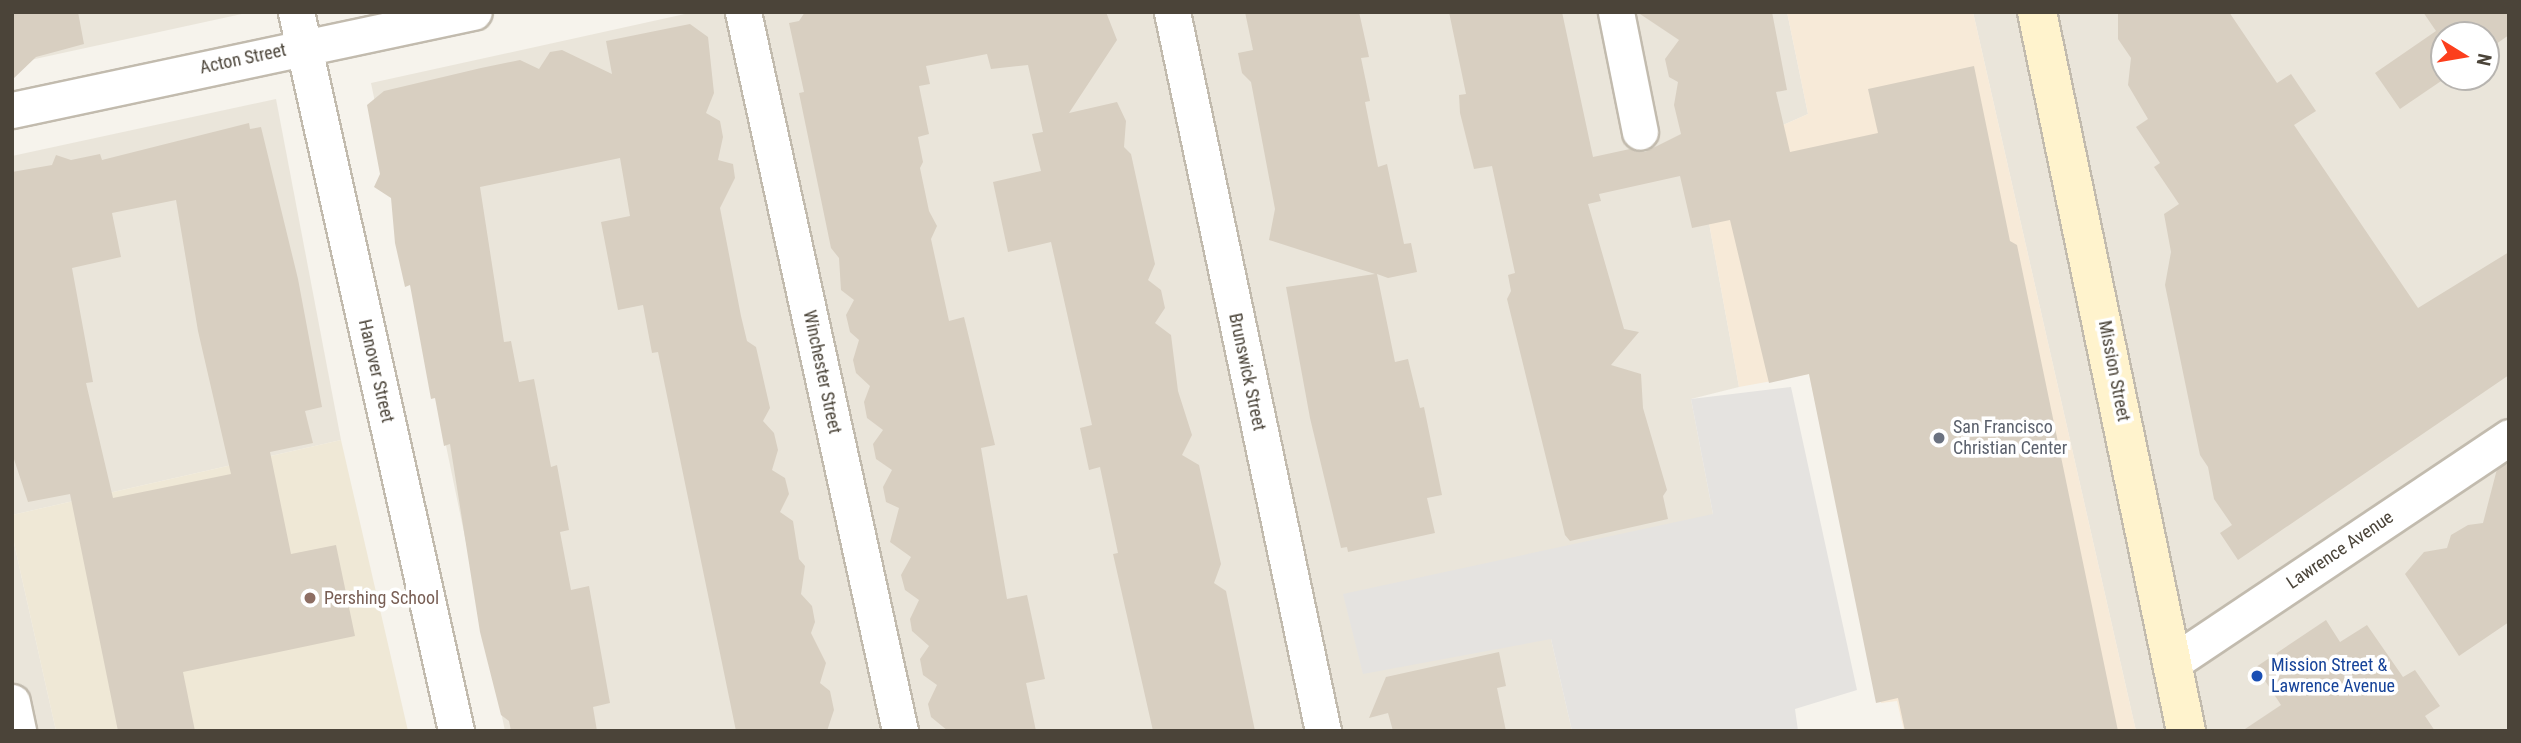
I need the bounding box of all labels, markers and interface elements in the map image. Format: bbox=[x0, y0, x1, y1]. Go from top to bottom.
north arrow bbox=[2430, 21, 2500, 91]
street label: Acton Street bbox=[198, 39, 288, 79]
text: N bbox=[2472, 52, 2497, 68]
street label: Winchester Street bbox=[798, 308, 846, 436]
street label: Brunswick Street bbox=[1224, 311, 1270, 433]
street label: Hanover Street bbox=[354, 317, 398, 425]
street label: Mission Street bbox=[2094, 319, 2134, 423]
place label: San Francisco Christian Center bbox=[1953, 417, 2067, 460]
marker: San Francisco Christian Center bbox=[1931, 430, 1947, 446]
street label: Lawrence Avenue bbox=[2283, 506, 2397, 594]
place label: Pershing School bbox=[324, 587, 439, 609]
marker: Pershing School bbox=[302, 590, 318, 606]
place label: Mission Street & Lawrence Avenue bbox=[2271, 655, 2395, 698]
marker: Mission Street & Lawrence Avenue bbox=[2249, 668, 2265, 684]

